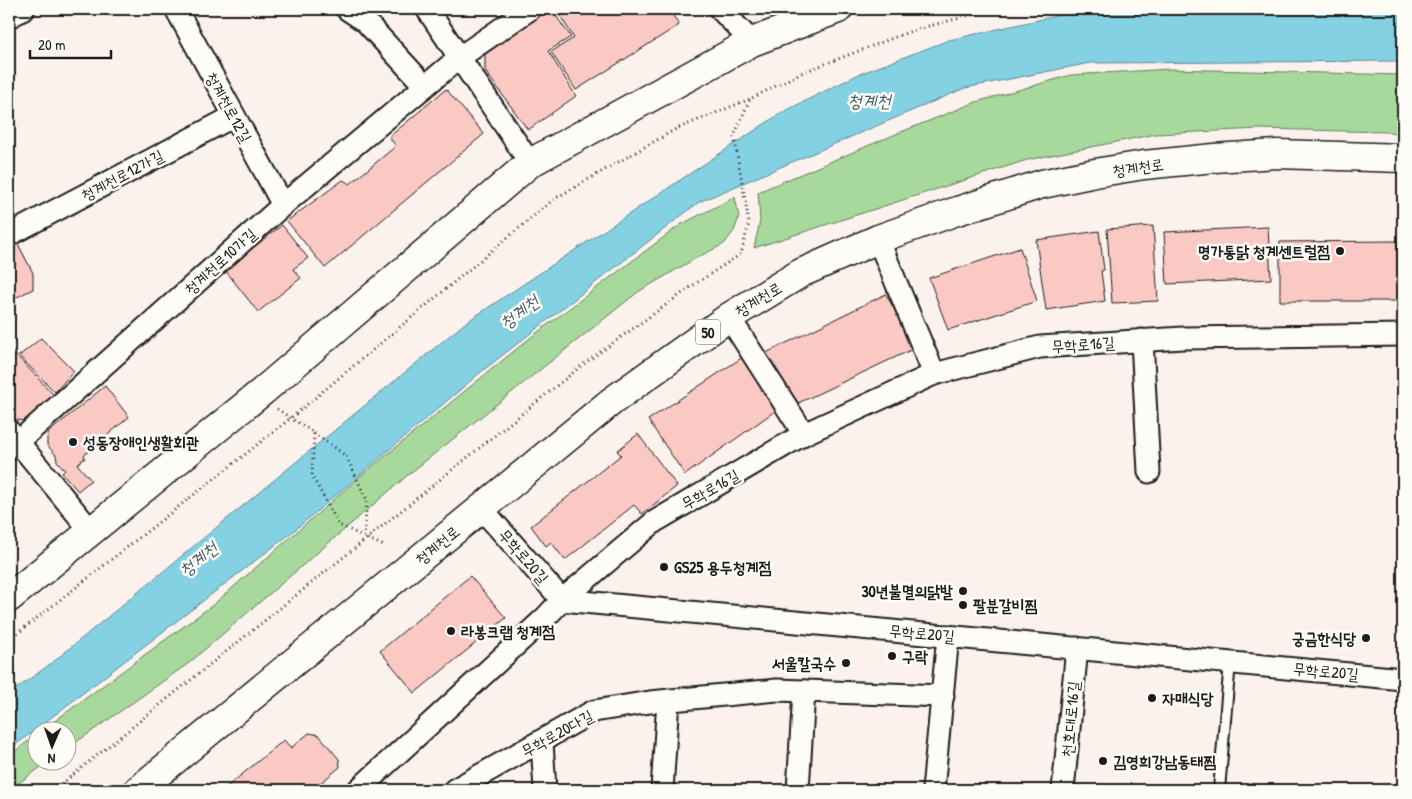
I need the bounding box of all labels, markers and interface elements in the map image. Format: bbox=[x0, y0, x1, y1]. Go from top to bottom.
scale bar bbox=[30, 28, 111, 60]
text: 20 m bbox=[38, 34, 65, 55]
street label: 청계천로12길 bbox=[201, 68, 258, 146]
water label: 청계천 bbox=[847, 88, 892, 113]
street label: 청계천로12가길 bbox=[77, 144, 167, 206]
street label: 청계천로 bbox=[1111, 153, 1165, 181]
street label: 청계천로10가길 bbox=[179, 223, 261, 299]
place label: 명가통닭 청계센트럴점 bbox=[1198, 240, 1330, 262]
marker: 명가통닭 청계센트럴점 bbox=[1334, 245, 1346, 257]
street label: 청계천로 bbox=[730, 276, 786, 322]
water label: 청계천 bbox=[494, 288, 545, 335]
road number: 50 bbox=[696, 320, 720, 344]
street label: 무학로16길 bbox=[1050, 331, 1116, 357]
place label: 성동장애인생활회관 bbox=[83, 431, 199, 453]
marker: 성동장애인생활회관 bbox=[67, 436, 79, 448]
street label: 무학로16길 bbox=[677, 463, 743, 514]
street label: 청계천로 bbox=[410, 520, 464, 570]
street label: 무학로20길 bbox=[494, 524, 554, 588]
water label: 청계천 bbox=[173, 535, 224, 582]
place label: GS25 용두청계점 bbox=[674, 556, 771, 578]
marker: GS25 용두청계점 bbox=[658, 561, 670, 573]
place label: 30년불멸의닭발 bbox=[861, 580, 953, 602]
marker: 30년불멸의닭발 bbox=[957, 585, 969, 597]
place label: 팔분갈비찜 bbox=[973, 594, 1038, 616]
marker: 팔분갈비찜 bbox=[957, 599, 969, 611]
street label: 무학로20길 bbox=[888, 619, 956, 647]
place label: 라봉크랩 청계점 bbox=[461, 620, 555, 642]
marker: 라봉크랩 청계점 bbox=[445, 625, 457, 637]
place label: 궁금한식당 bbox=[1292, 627, 1356, 649]
marker: 궁금한식당 bbox=[1360, 632, 1372, 644]
place label: 구락 bbox=[902, 645, 928, 667]
marker: 구락 bbox=[886, 650, 898, 662]
place label: 서울칼국수 bbox=[772, 652, 836, 674]
marker: 서울칼국수 bbox=[840, 657, 852, 669]
street label: 무학로20길 bbox=[1292, 657, 1360, 685]
street label: 천호대로16길 bbox=[1056, 680, 1084, 758]
place label: 자매식당 bbox=[1162, 687, 1214, 709]
marker: 자매식당 bbox=[1146, 692, 1158, 704]
street label: 무학로20다길 bbox=[517, 704, 597, 762]
north arrow bbox=[28, 722, 78, 772]
text: N bbox=[47, 750, 56, 769]
place label: 김영희강남동태찜 bbox=[1113, 750, 1216, 772]
marker: 김영희강남동태찜 bbox=[1097, 755, 1109, 767]

